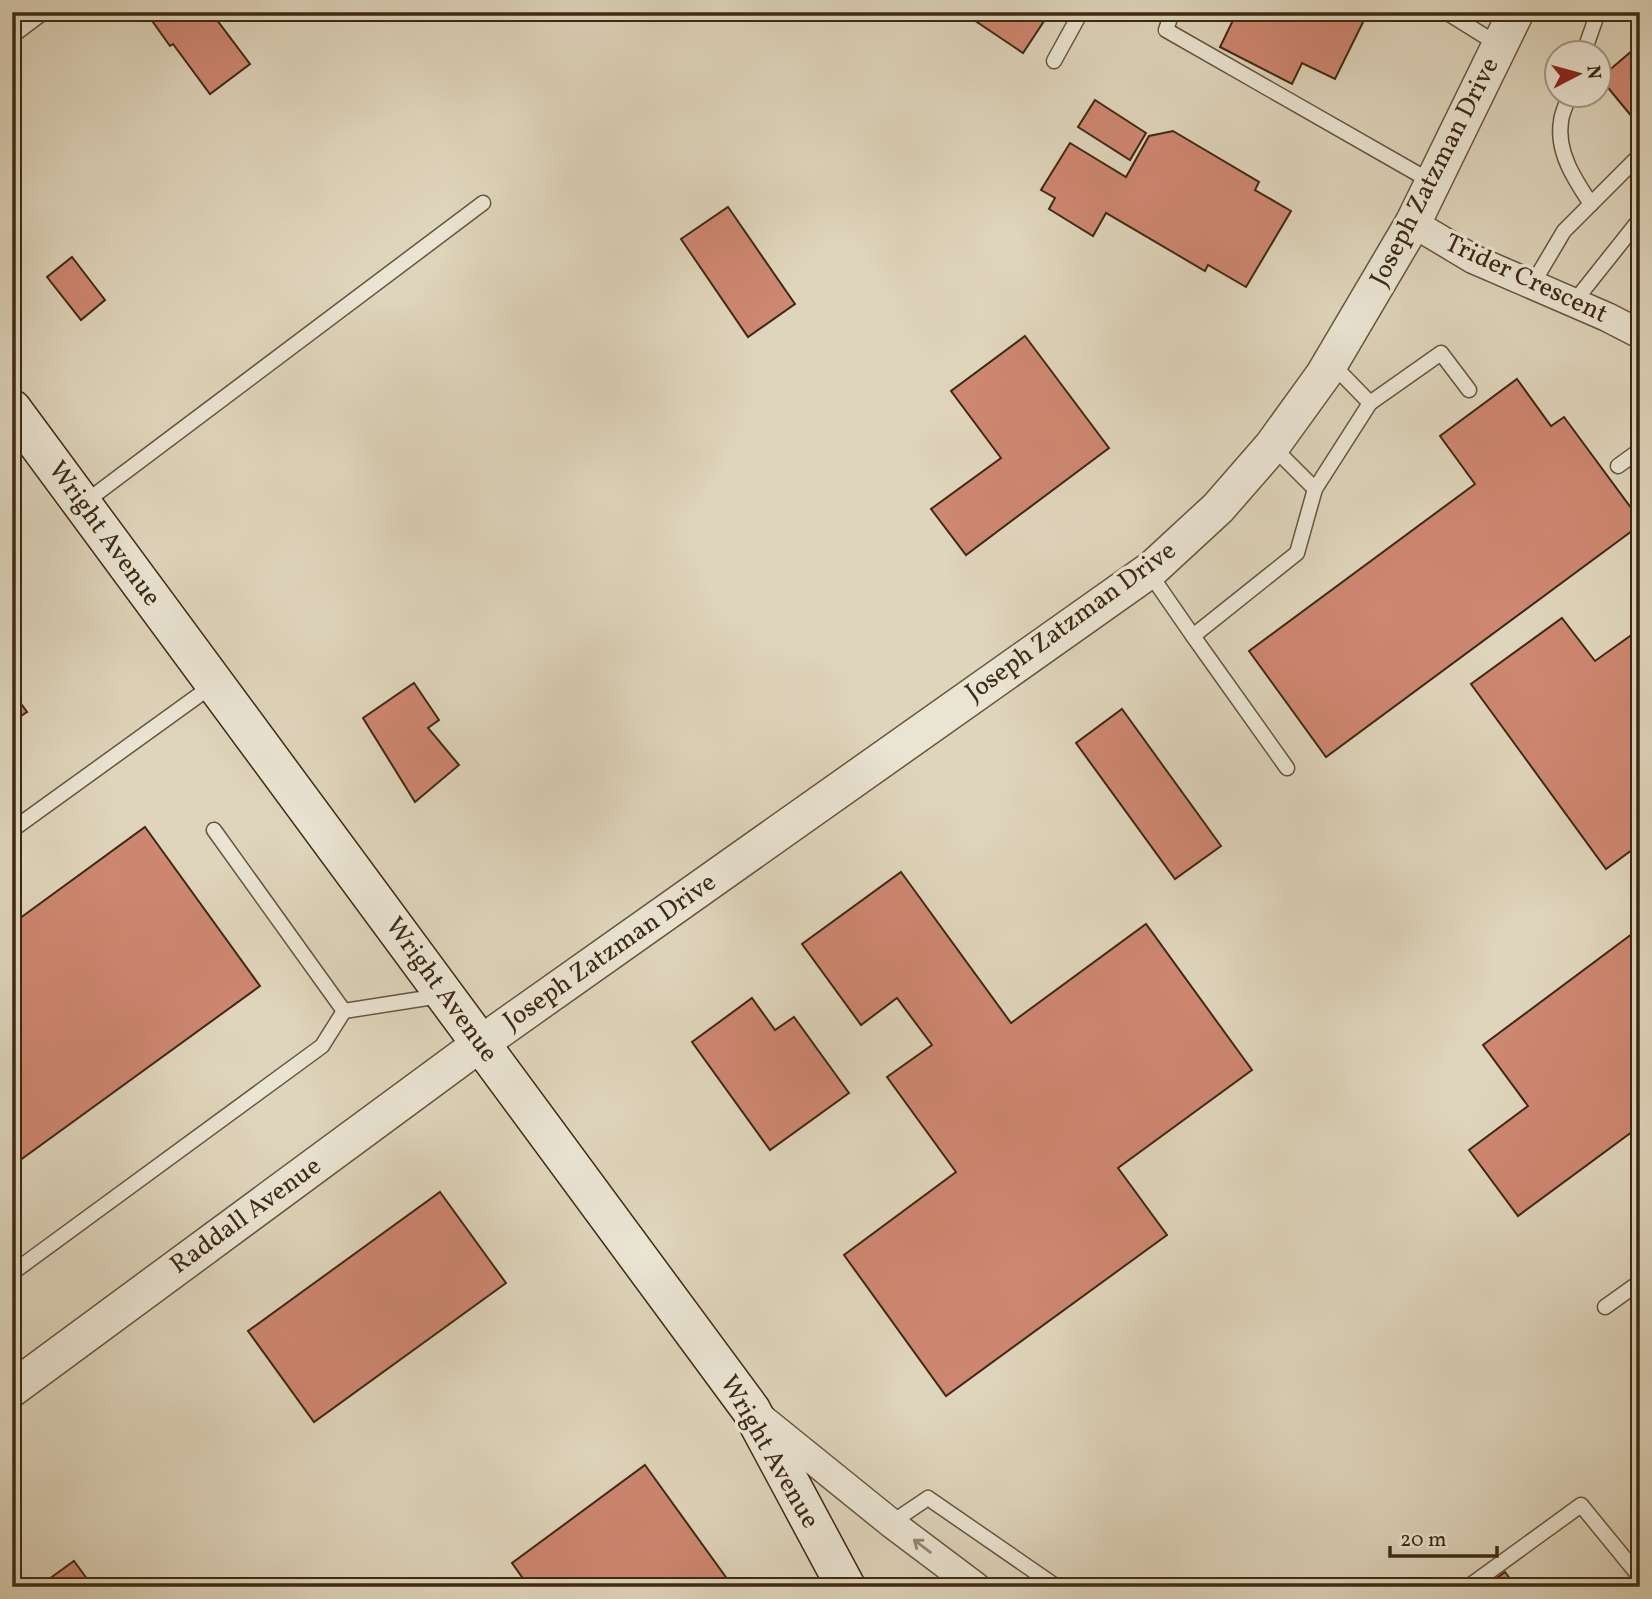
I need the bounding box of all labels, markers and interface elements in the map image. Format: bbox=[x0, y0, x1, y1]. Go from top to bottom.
north arrow bbox=[1544, 38, 1614, 108]
street label: Joseph Zatzman Drive bbox=[1362, 51, 1508, 293]
text: N bbox=[1579, 64, 1607, 81]
street label: Trider Crescent bbox=[1439, 226, 1613, 332]
street label: Wright Avenue bbox=[39, 454, 169, 614]
street label: Joseph Zatzman Drive bbox=[958, 533, 1184, 711]
street label: Joseph Zatzman Drive bbox=[496, 865, 724, 1039]
street label: Wright Avenue bbox=[376, 910, 506, 1070]
street label: Raddall Avenue bbox=[163, 1149, 329, 1283]
street label: Wright Avenue bbox=[710, 1369, 828, 1535]
scale bar bbox=[1390, 1515, 1496, 1559]
text: 20 m bbox=[1400, 1526, 1446, 1555]
one-way arrow bbox=[913, 1538, 931, 1553]

